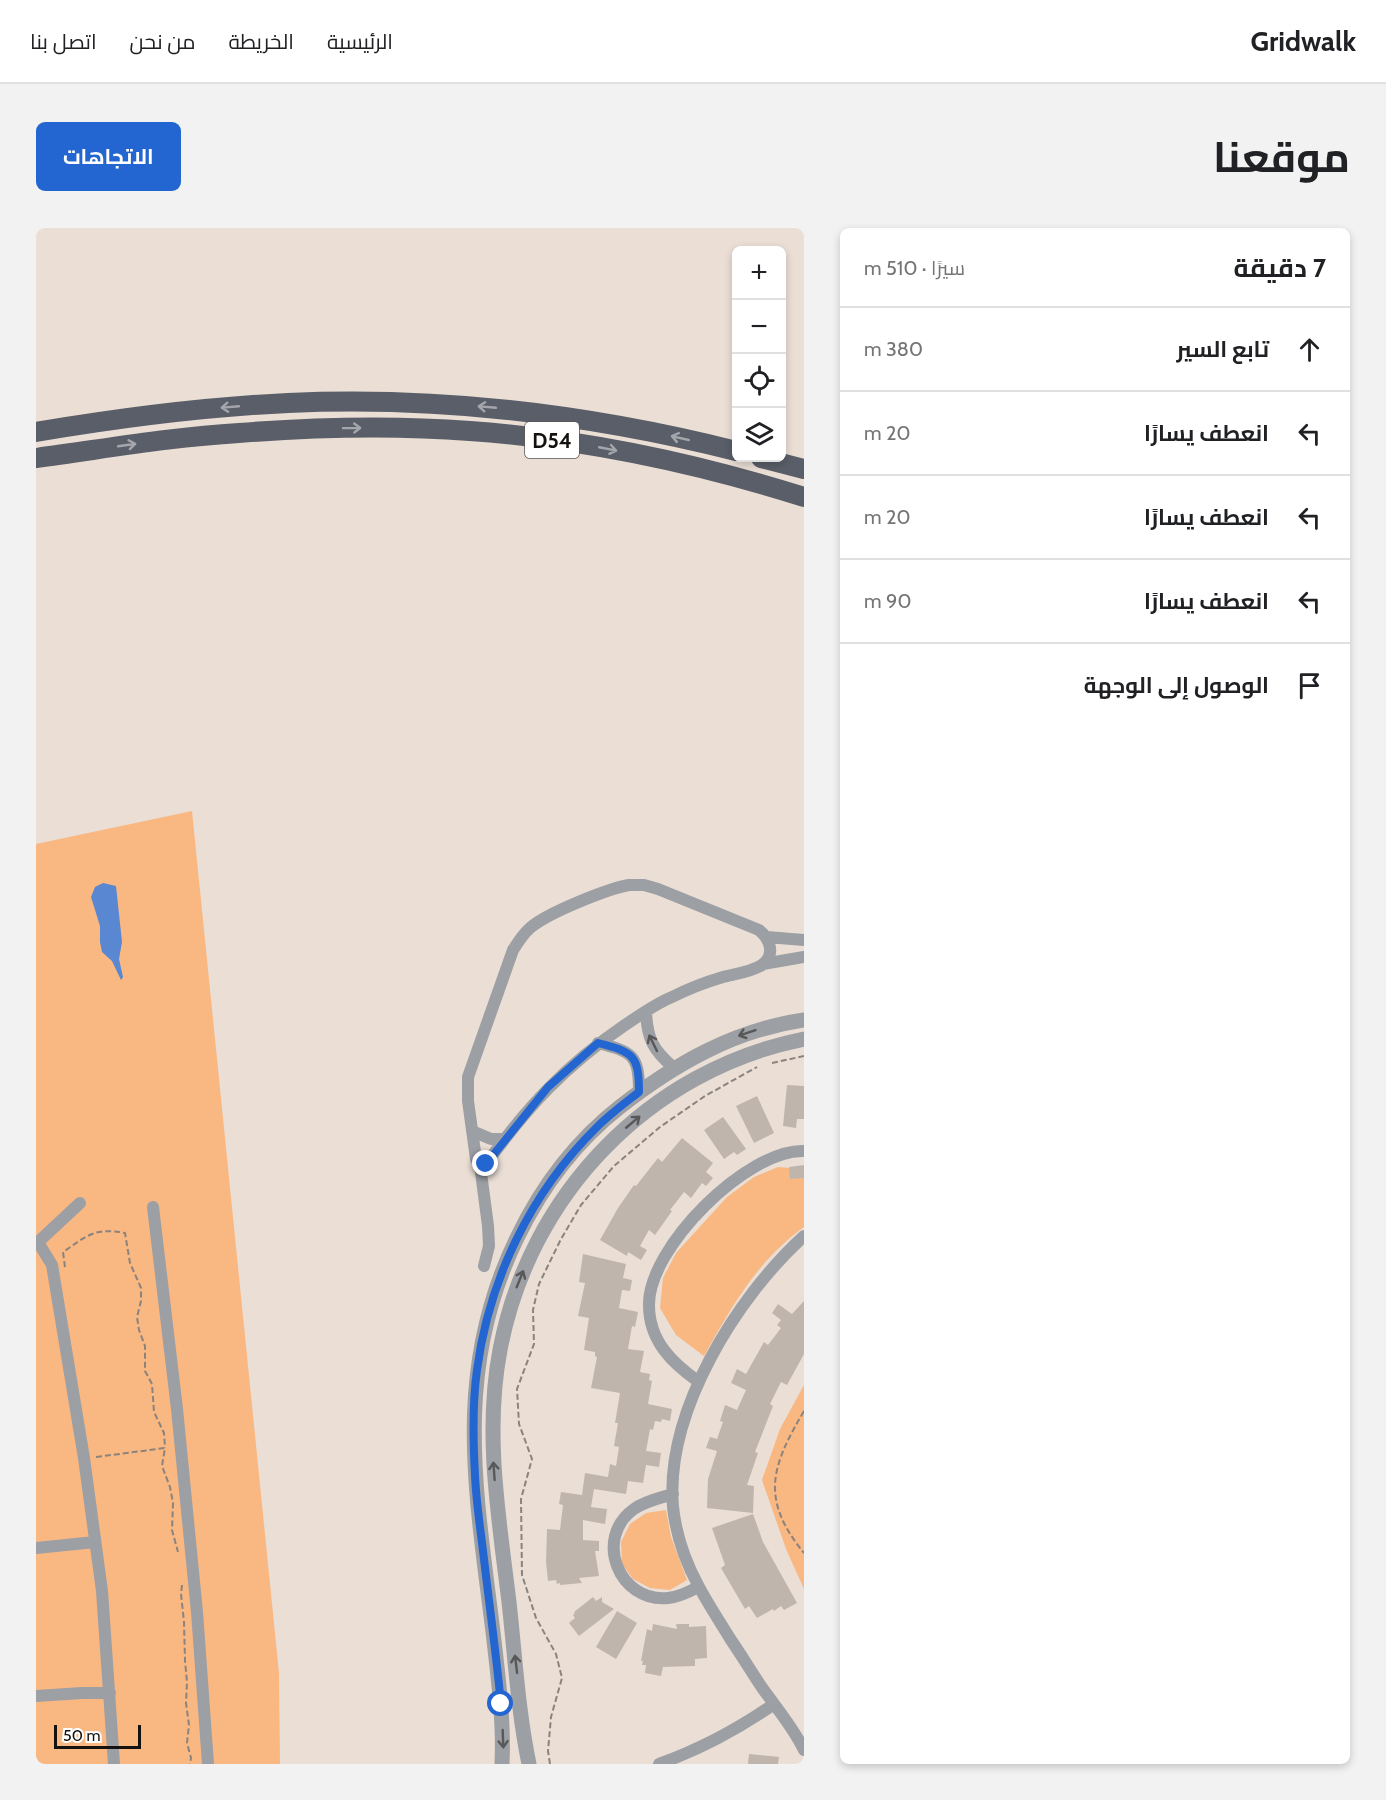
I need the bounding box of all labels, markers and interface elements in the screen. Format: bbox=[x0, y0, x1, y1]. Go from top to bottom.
text: Gridwalk bbox=[1251, 24, 1356, 58]
text: اتصل بنا bbox=[30, 29, 97, 54]
text: من نحن bbox=[130, 29, 195, 54]
text: الخريطة bbox=[228, 29, 294, 54]
text: الرئيسية bbox=[327, 29, 393, 54]
button: الاتجاهات bbox=[36, 122, 181, 191]
text: موقعنا bbox=[1213, 131, 1350, 183]
map controls bbox=[732, 246, 786, 462]
button: + bbox=[732, 246, 786, 300]
text: 7 دقيقة bbox=[1233, 252, 1326, 284]
text: سيرًا · 510 m bbox=[864, 256, 965, 280]
button: − bbox=[732, 300, 786, 354]
icon: ahead bbox=[1293, 333, 1326, 366]
text: تابع السير bbox=[1177, 336, 1269, 363]
text: 380 m bbox=[864, 337, 923, 361]
button: locate bbox=[732, 354, 786, 408]
one-way arrow bbox=[478, 401, 498, 412]
one-way arrow bbox=[220, 402, 240, 413]
button: layers bbox=[732, 408, 786, 462]
icon: left bbox=[1293, 417, 1326, 450]
text: انعطف يسارًا bbox=[1144, 420, 1269, 447]
text: 20 m bbox=[864, 421, 911, 445]
one-way arrow bbox=[341, 422, 361, 434]
road number: D54 bbox=[525, 422, 579, 458]
one-way arrow bbox=[670, 431, 689, 443]
one-way arrow bbox=[117, 439, 137, 450]
one-way arrow bbox=[598, 444, 618, 455]
icon: left bbox=[1293, 501, 1326, 534]
text: انعطف يسارًا bbox=[1144, 504, 1269, 531]
text: 20 m bbox=[864, 505, 911, 529]
icon: left bbox=[1293, 585, 1326, 618]
text: انعطف يسارًا bbox=[1144, 588, 1269, 615]
text: 90 m bbox=[864, 589, 911, 613]
icon: arrive bbox=[1293, 669, 1326, 702]
text: الوصول إلى الوجهة bbox=[1084, 672, 1269, 699]
one-way arrow bbox=[738, 1029, 757, 1040]
one-way arrow bbox=[647, 1035, 659, 1052]
one-way arrow bbox=[625, 1116, 641, 1129]
route end bbox=[472, 1150, 498, 1176]
one-way arrow bbox=[515, 1270, 526, 1289]
one-way arrow bbox=[489, 1461, 500, 1481]
one-way arrow bbox=[510, 1655, 521, 1675]
route start bbox=[487, 1690, 513, 1716]
scale bar bbox=[54, 1722, 141, 1750]
text: 50 m bbox=[63, 1726, 100, 1745]
one-way arrow bbox=[497, 1728, 508, 1748]

